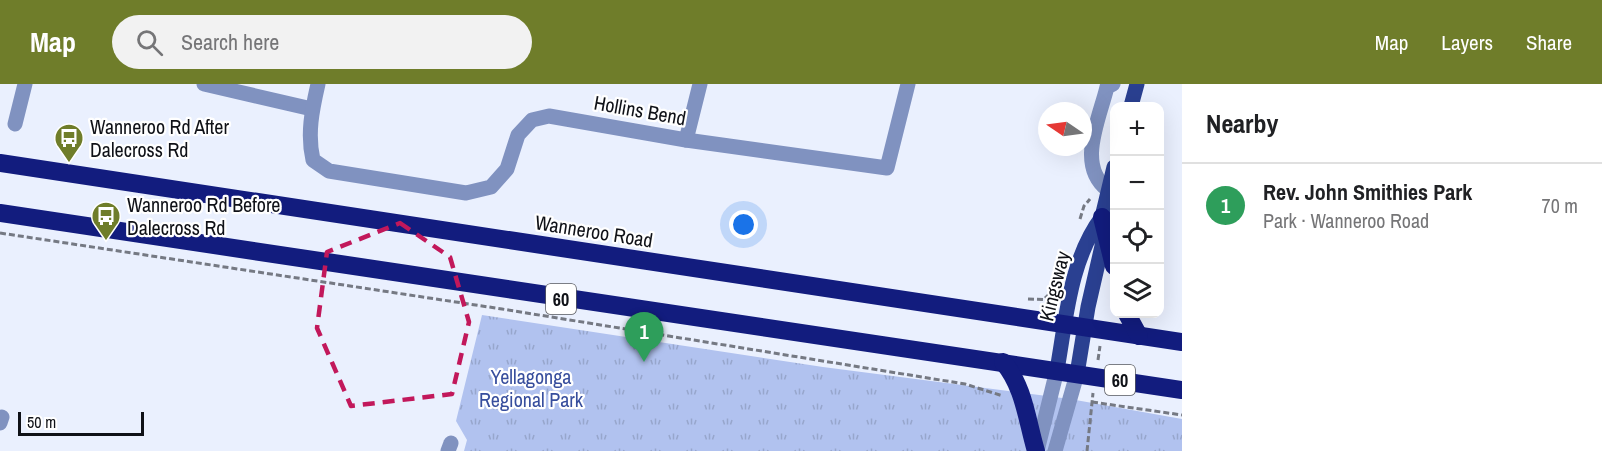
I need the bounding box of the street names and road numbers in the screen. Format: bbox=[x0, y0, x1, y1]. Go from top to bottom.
street label: Hollins Bend bbox=[592, 89, 688, 131]
street label: Wanneroo Road bbox=[533, 208, 655, 254]
street label: Kingsway bbox=[1032, 247, 1076, 324]
road number: 60 bbox=[546, 284, 576, 314]
road number: 60 bbox=[1105, 365, 1135, 395]

